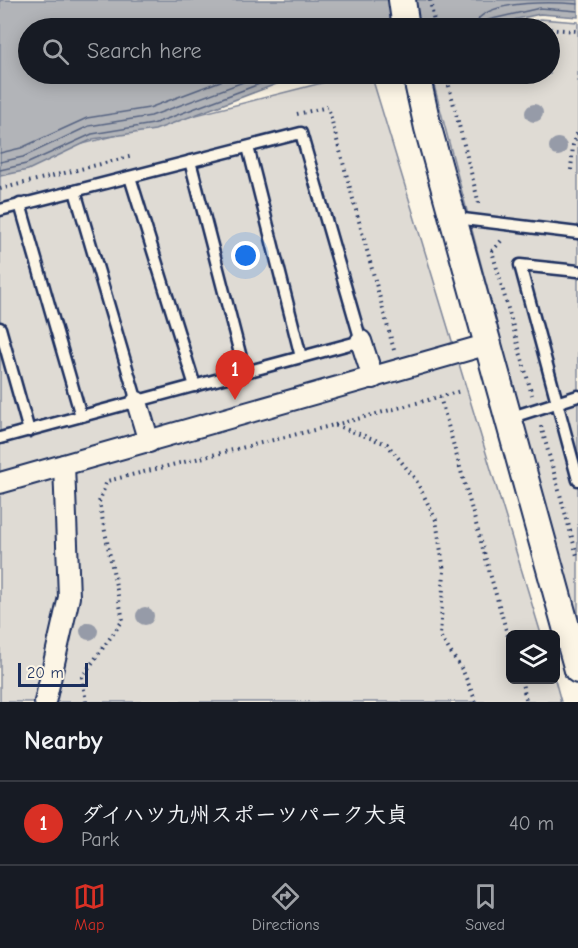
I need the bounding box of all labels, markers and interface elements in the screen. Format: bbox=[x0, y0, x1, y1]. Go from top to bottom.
search box bbox=[18, 18, 560, 84]
icon: search bbox=[39, 35, 72, 68]
text: Search here bbox=[87, 38, 202, 64]
your location bbox=[231, 241, 260, 270]
pin: 1 bbox=[216, 350, 254, 400]
map controls bbox=[506, 630, 560, 684]
button: layers bbox=[506, 630, 560, 684]
scale bar bbox=[18, 660, 88, 688]
text: 20 m bbox=[27, 664, 64, 682]
text: Nearby bbox=[24, 726, 103, 756]
text: ダイハツ九州スポーツパーク大貞 bbox=[81, 802, 408, 828]
text: 1 bbox=[40, 812, 47, 835]
text: 40 m bbox=[509, 812, 554, 835]
text: Park bbox=[81, 828, 119, 851]
tab: Map bbox=[73, 880, 106, 934]
tab: Directions bbox=[252, 880, 319, 934]
tab: Saved bbox=[465, 880, 505, 934]

